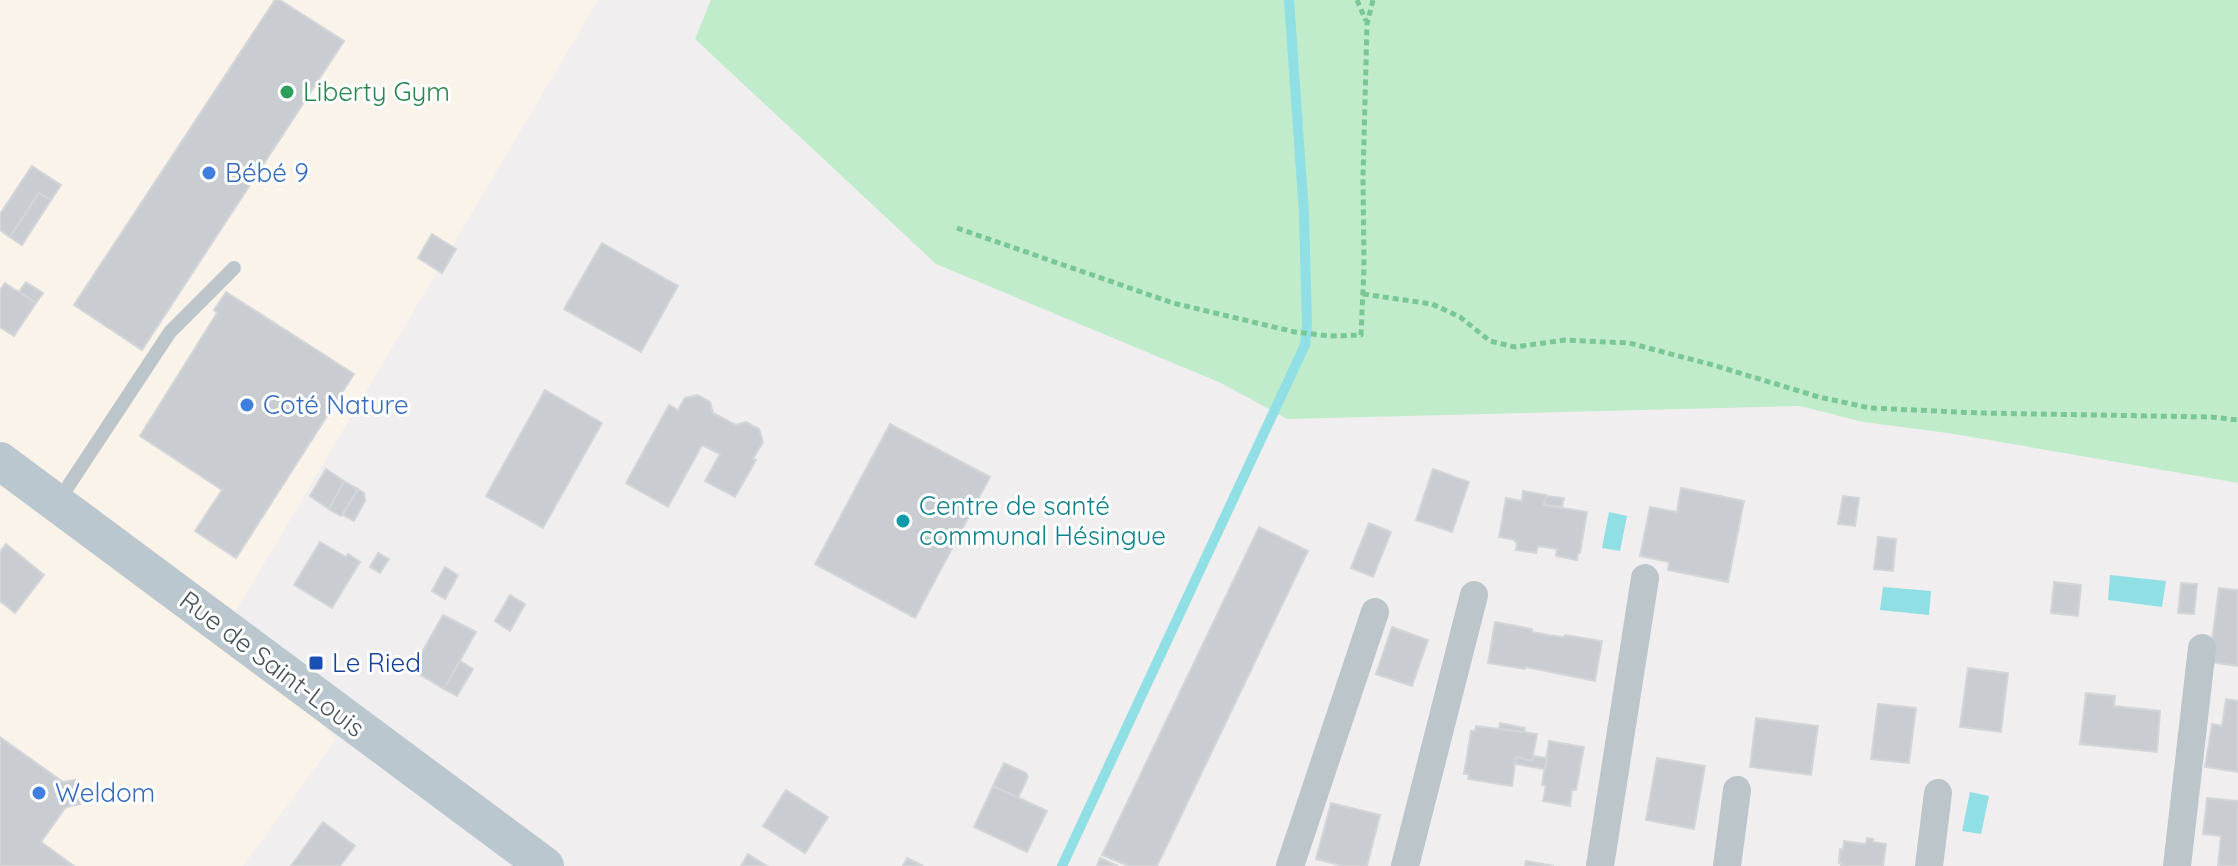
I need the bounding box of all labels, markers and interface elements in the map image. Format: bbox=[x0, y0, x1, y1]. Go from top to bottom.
place label: Liberty Gym bbox=[303, 75, 450, 108]
marker: Liberty Gym bbox=[278, 83, 296, 101]
place label: Bébé 9 bbox=[225, 156, 309, 189]
marker: Bébé 9 bbox=[200, 164, 218, 182]
place label: Coté Nature bbox=[263, 388, 409, 421]
marker: Coté Nature bbox=[238, 396, 256, 414]
place label: Centre de santé communal Hésingue bbox=[919, 489, 1166, 552]
marker: Centre de santé communal Hésingue bbox=[894, 512, 912, 530]
street label: Rue de Saint-Louis bbox=[173, 583, 371, 744]
place label: Le Ried bbox=[332, 646, 421, 679]
marker: Le Ried bbox=[307, 654, 325, 672]
place label: Weldom bbox=[55, 776, 155, 809]
marker: Weldom bbox=[30, 784, 48, 802]

